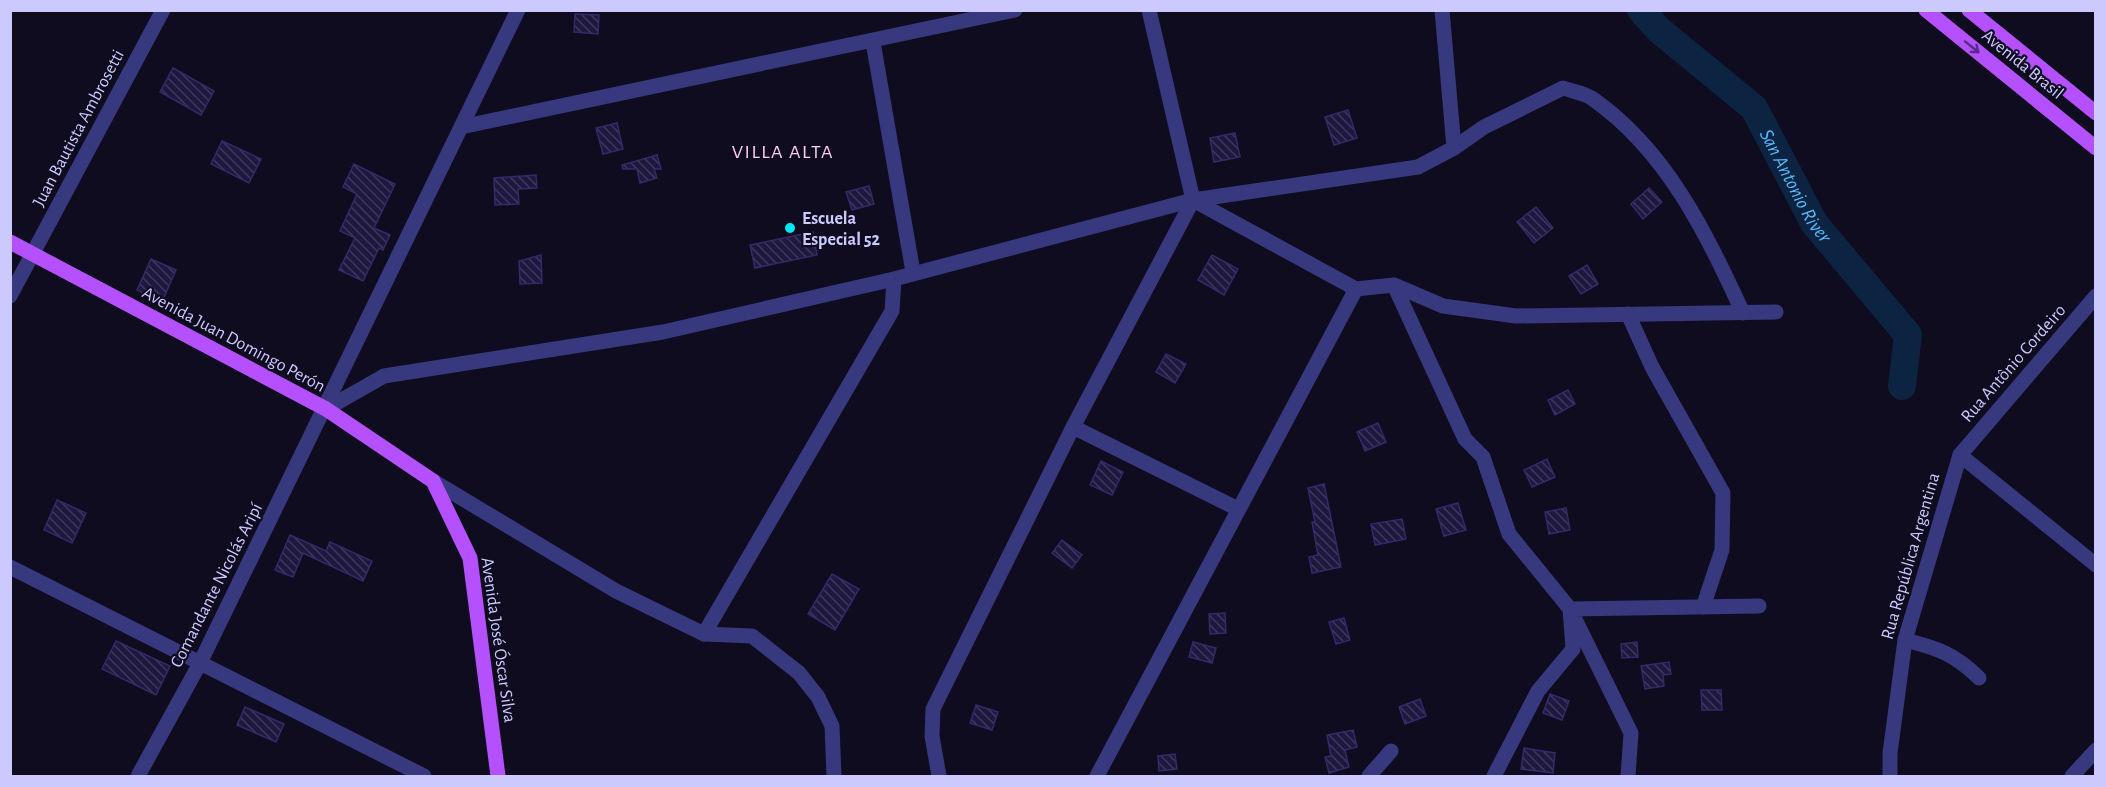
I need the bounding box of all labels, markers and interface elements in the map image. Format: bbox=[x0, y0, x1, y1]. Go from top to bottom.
street label: Avenida Brasil bbox=[1978, 27, 2066, 103]
one-way arrow bbox=[1964, 41, 1980, 54]
street label: Juan Bautista Ambrosetti bbox=[30, 47, 128, 210]
water label: San Antonio River bbox=[1756, 126, 1835, 247]
district label: VILLA ALTA bbox=[732, 142, 834, 162]
place label: Escuela Especial 52 bbox=[802, 210, 880, 249]
marker: Escuela Especial 52 bbox=[783, 221, 797, 235]
street label: Avenida Juan Domingo Perón bbox=[139, 284, 328, 396]
street label: Rua Antônio Cordeiro bbox=[1958, 301, 2070, 426]
street label: Rua República Argentina bbox=[1879, 471, 1943, 642]
street label: Comandante Nicolás Aripí bbox=[168, 500, 266, 670]
street label: Avenida José Óscar Silva bbox=[478, 556, 521, 724]

